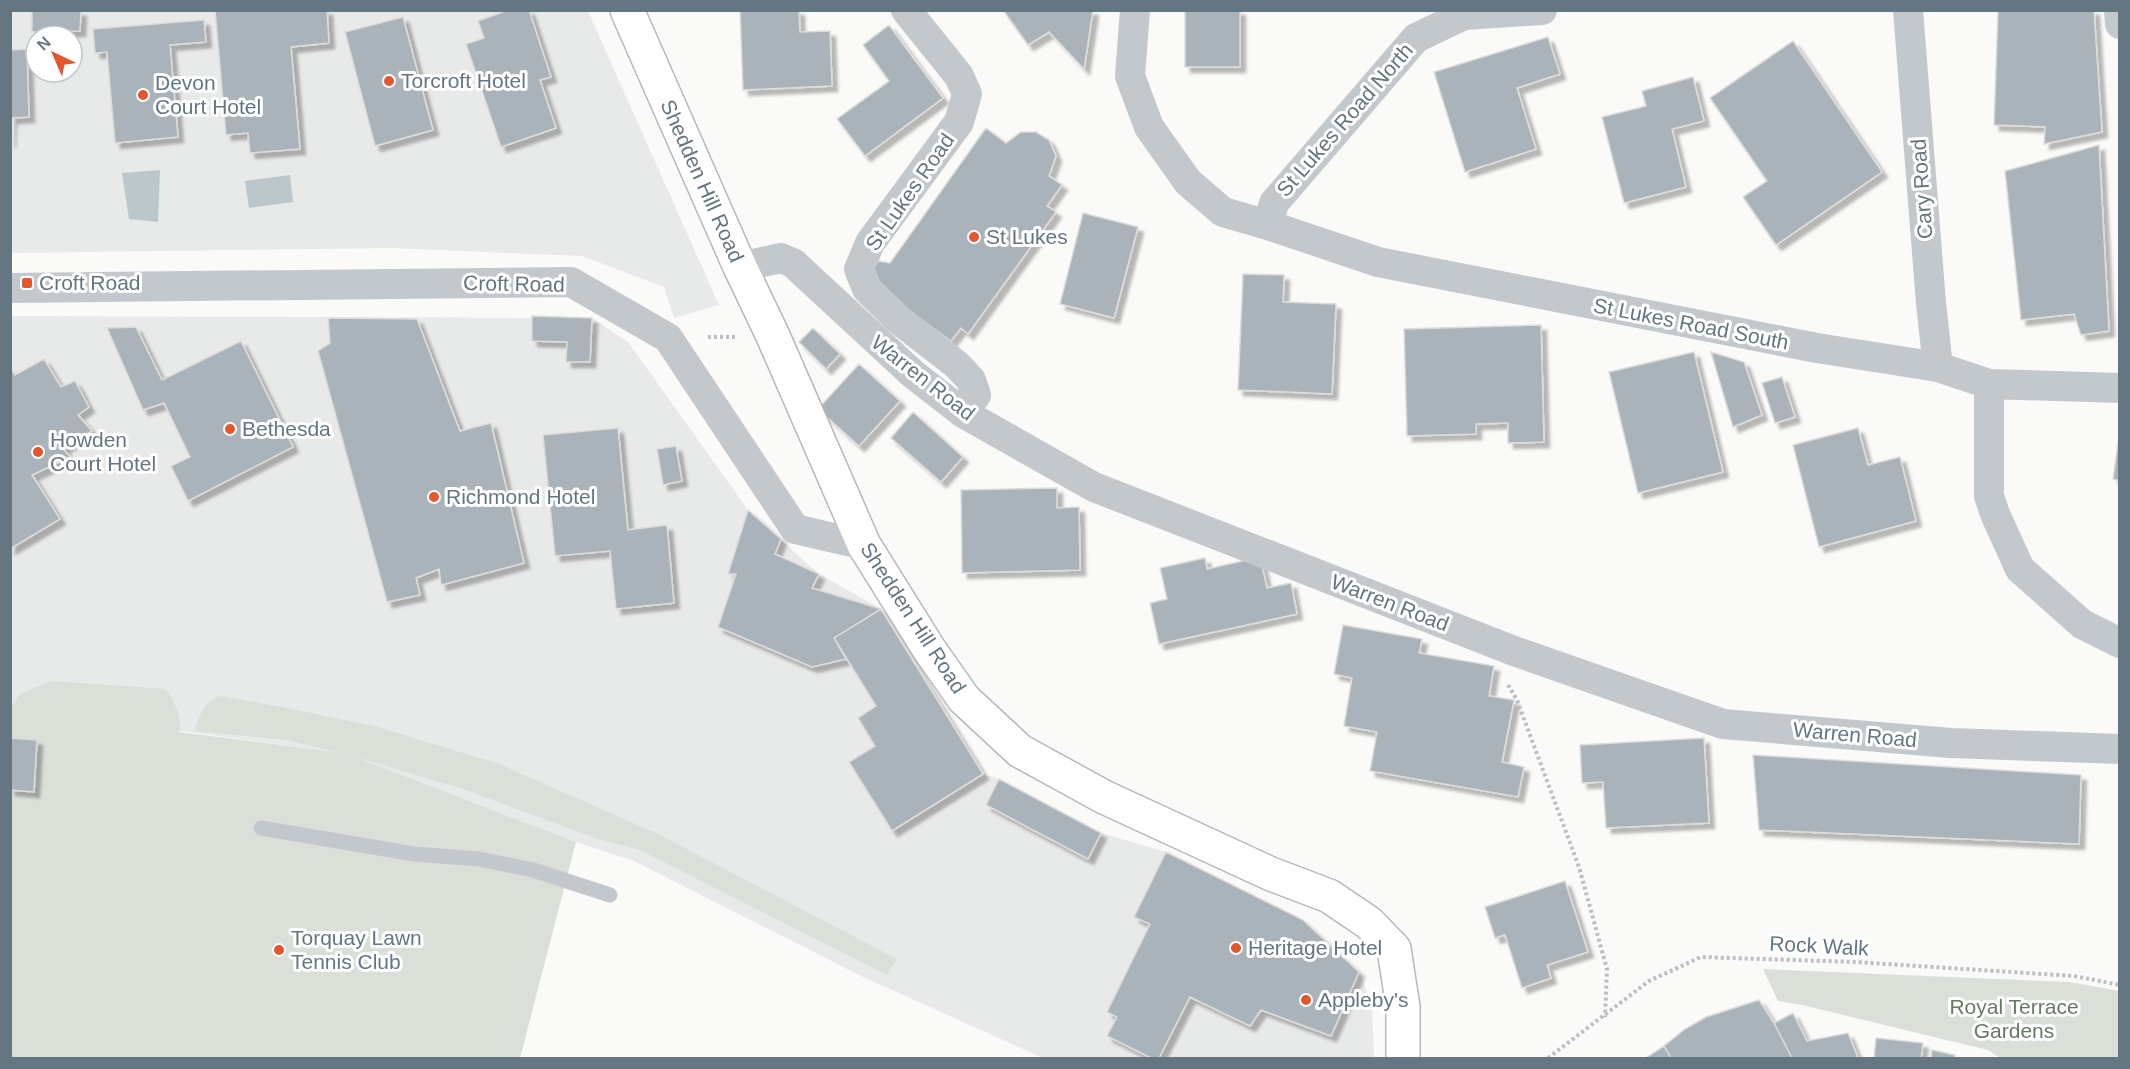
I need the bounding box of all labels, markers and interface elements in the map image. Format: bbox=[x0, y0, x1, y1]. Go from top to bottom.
north arrow bbox=[24, 24, 84, 84]
text: N bbox=[34, 33, 54, 54]
street label: St Lukes Road North bbox=[1272, 39, 1417, 201]
place label: Torcroft Hotel bbox=[401, 69, 526, 92]
place label: Devon Court Hotel bbox=[155, 71, 261, 118]
marker: Torcroft Hotel bbox=[382, 74, 396, 88]
marker: Devon Court Hotel bbox=[136, 88, 150, 102]
street label: Shedden Hill Road bbox=[656, 96, 749, 265]
street label: St Lukes Road bbox=[861, 129, 959, 255]
street label: Cary Road bbox=[1907, 138, 1936, 240]
place label: St Lukes bbox=[986, 225, 1068, 248]
marker: St Lukes bbox=[967, 230, 981, 244]
place label: Croft Road bbox=[39, 271, 141, 294]
street label: Croft Road bbox=[463, 271, 565, 296]
marker: Croft Road bbox=[20, 276, 34, 290]
street label: St Lukes Road South bbox=[1591, 293, 1791, 354]
street label: Warren Road bbox=[867, 330, 979, 425]
place label: Bethesda bbox=[242, 417, 331, 440]
marker: Bethesda bbox=[223, 422, 237, 436]
place label: Howden Court Hotel bbox=[50, 428, 156, 475]
marker: Howden Court Hotel bbox=[31, 445, 45, 459]
place label: Richmond Hotel bbox=[446, 485, 595, 508]
marker: Richmond Hotel bbox=[427, 490, 441, 504]
street label: Shedden Hill Road bbox=[856, 538, 971, 697]
street label: Warren Road bbox=[1328, 570, 1452, 636]
street label: Warren Road bbox=[1792, 718, 1918, 751]
place label: Torquay Lawn Tennis Club bbox=[291, 926, 422, 973]
street label: Rock Walk bbox=[1769, 931, 1870, 960]
place label: Heritage Hotel bbox=[1248, 936, 1382, 959]
marker: Heritage Hotel bbox=[1229, 941, 1243, 955]
marker: Torquay Lawn Tennis Club bbox=[272, 943, 286, 957]
place label: Appleby's bbox=[1318, 988, 1408, 1011]
marker: Appleby's bbox=[1299, 993, 1313, 1007]
park label: Royal Terrace Gardens bbox=[1949, 995, 2079, 1042]

